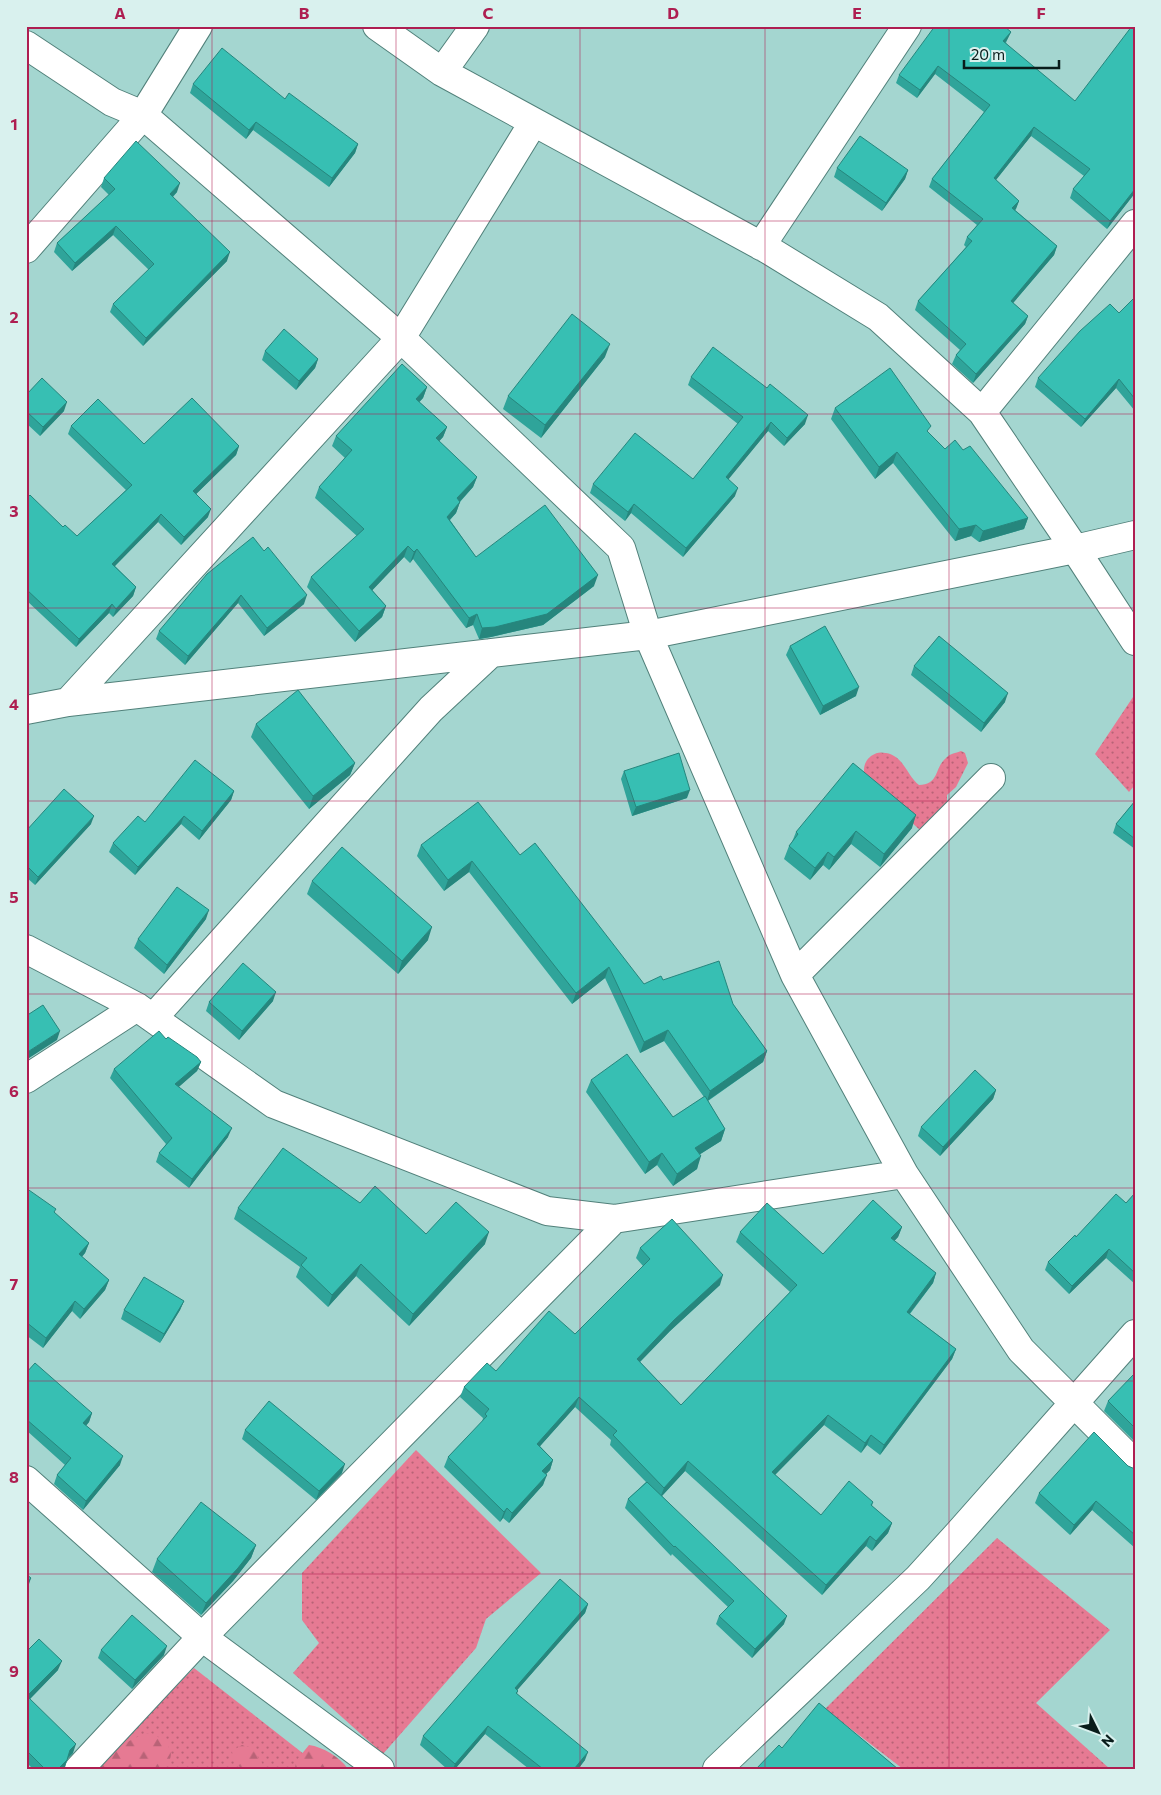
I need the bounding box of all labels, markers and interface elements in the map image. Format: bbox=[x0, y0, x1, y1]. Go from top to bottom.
text: A bbox=[114, 3, 126, 22]
text: B bbox=[299, 3, 310, 22]
text: C bbox=[483, 3, 494, 22]
text: D bbox=[667, 3, 679, 22]
text: E bbox=[852, 3, 862, 22]
text: F bbox=[1036, 3, 1046, 22]
scale bar bbox=[964, 38, 1058, 70]
text: 20 m bbox=[971, 45, 1005, 63]
text: 1 bbox=[10, 114, 18, 133]
text: 2 bbox=[9, 307, 19, 326]
text: 3 bbox=[9, 501, 19, 520]
text: 4 bbox=[9, 694, 19, 713]
text: 5 bbox=[9, 887, 19, 906]
text: 6 bbox=[9, 1081, 19, 1100]
text: 7 bbox=[10, 1274, 19, 1293]
text: 8 bbox=[9, 1467, 19, 1486]
text: 9 bbox=[9, 1661, 19, 1680]
north arrow bbox=[1074, 1708, 1124, 1758]
text: N bbox=[1098, 1731, 1118, 1751]

